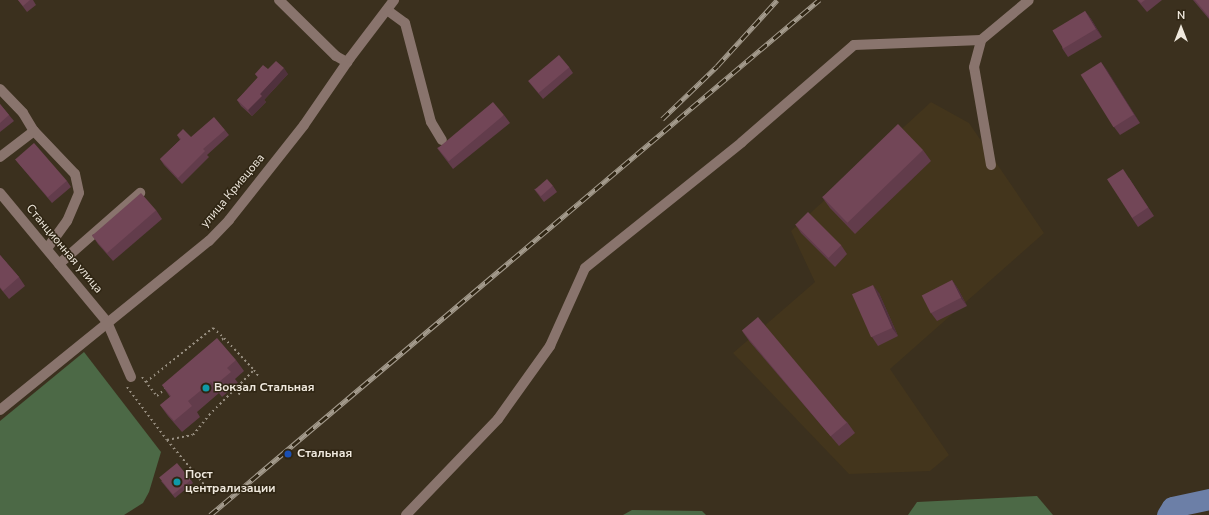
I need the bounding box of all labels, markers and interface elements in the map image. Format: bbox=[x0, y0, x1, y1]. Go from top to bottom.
north arrow bbox=[1161, 8, 1201, 48]
text: N bbox=[1177, 8, 1185, 23]
street label: улица Кривцова bbox=[198, 151, 268, 231]
street label: Станционная улица bbox=[23, 202, 105, 296]
place label: Вокзал Стальная bbox=[214, 381, 315, 395]
marker: Вокзал Стальная bbox=[201, 383, 211, 393]
place label: Стальная bbox=[297, 447, 352, 461]
marker: Стальная bbox=[282, 448, 294, 460]
place label: Пост централизации bbox=[185, 468, 276, 496]
marker: Пост централизации bbox=[172, 477, 182, 487]

